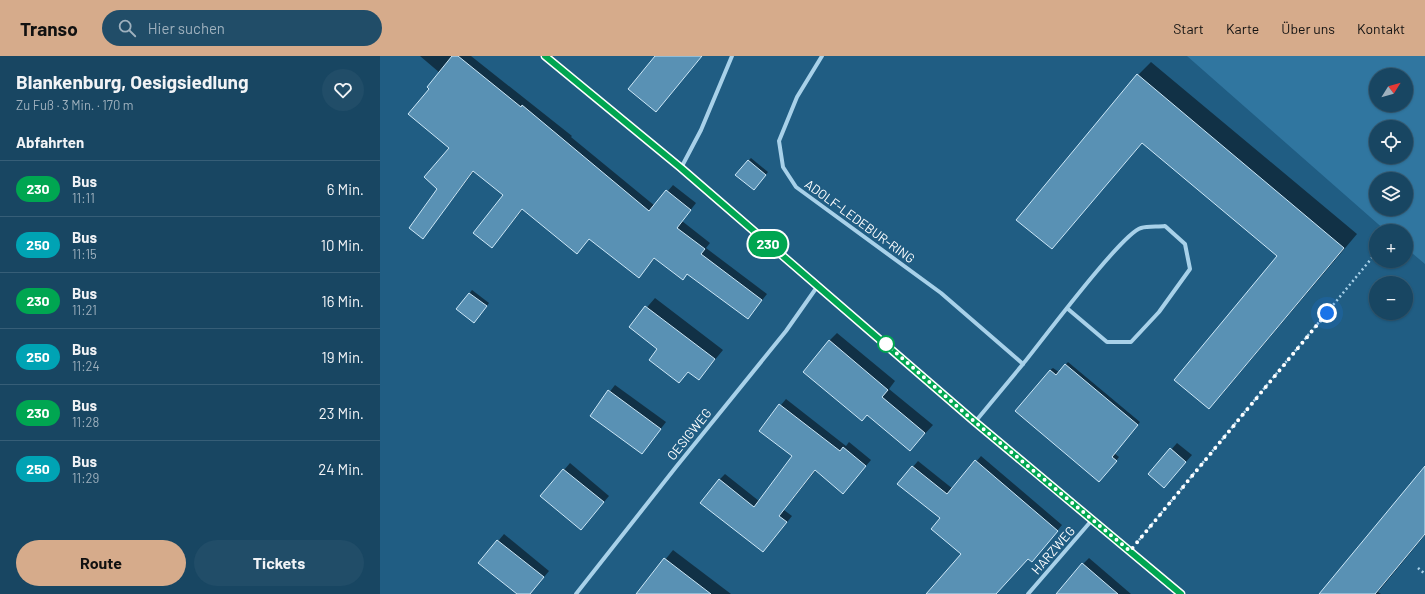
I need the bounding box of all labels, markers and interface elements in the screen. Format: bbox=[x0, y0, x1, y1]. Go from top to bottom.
search box bbox=[102, 10, 382, 46]
text: Transo bbox=[20, 17, 78, 40]
icon: search bbox=[116, 17, 138, 39]
text: Hier suchen bbox=[148, 19, 225, 37]
text: Start bbox=[1173, 20, 1204, 37]
text: Karte bbox=[1226, 20, 1259, 37]
text: Über uns bbox=[1281, 20, 1335, 37]
text: Kontakt bbox=[1357, 20, 1405, 37]
north arrow bbox=[1369, 68, 1413, 112]
map controls bbox=[1369, 68, 1413, 320]
button: heart bbox=[322, 69, 364, 111]
text: Blankenburg, Oesigsiedlung bbox=[16, 70, 249, 93]
text: Zu Fuß · 3 Min. · 170 m bbox=[16, 97, 134, 113]
button: locate bbox=[1369, 120, 1413, 164]
text: Abfahrten bbox=[16, 133, 84, 151]
text: Bus bbox=[72, 172, 97, 190]
button: layers bbox=[1369, 172, 1413, 216]
street label: ADOLF-LEDEBUR-RING bbox=[802, 176, 918, 266]
text: 230 bbox=[26, 180, 50, 197]
text: 6 Min. bbox=[327, 180, 364, 198]
text: 11:11 bbox=[72, 190, 95, 206]
button: + bbox=[1369, 224, 1413, 268]
text: Bus bbox=[72, 228, 97, 246]
line badge: 230 bbox=[745, 231, 791, 257]
text: 230 bbox=[756, 235, 780, 252]
text: 250 bbox=[26, 236, 50, 253]
text: 10 Min. bbox=[321, 236, 364, 254]
text: 11:15 bbox=[72, 246, 97, 262]
button: − bbox=[1369, 276, 1413, 320]
text: Bus bbox=[72, 284, 97, 302]
text: 230 bbox=[26, 292, 50, 309]
text: 16 Min. bbox=[322, 292, 364, 310]
text: 11:21 bbox=[72, 302, 97, 318]
your location bbox=[1317, 303, 1337, 323]
unlabelled marker bbox=[877, 335, 895, 353]
text: Bus bbox=[72, 340, 97, 358]
text: 250 bbox=[26, 348, 50, 365]
text: 19 Min. bbox=[321, 348, 364, 366]
text: 11:24 bbox=[72, 358, 100, 374]
text: Bus bbox=[72, 396, 97, 414]
text: 230 bbox=[26, 404, 50, 421]
text: 23 Min. bbox=[319, 404, 364, 422]
street label: OESIGWEG bbox=[663, 405, 715, 463]
text: 11:28 bbox=[72, 414, 99, 430]
text: Bus bbox=[72, 452, 97, 470]
text: 250 bbox=[26, 460, 50, 477]
text: 24 Min. bbox=[318, 460, 364, 478]
text: 11:29 bbox=[72, 470, 99, 486]
street label: HARZWEG bbox=[1028, 523, 1078, 577]
button: Route bbox=[16, 540, 186, 586]
button: Tickets bbox=[194, 540, 364, 586]

